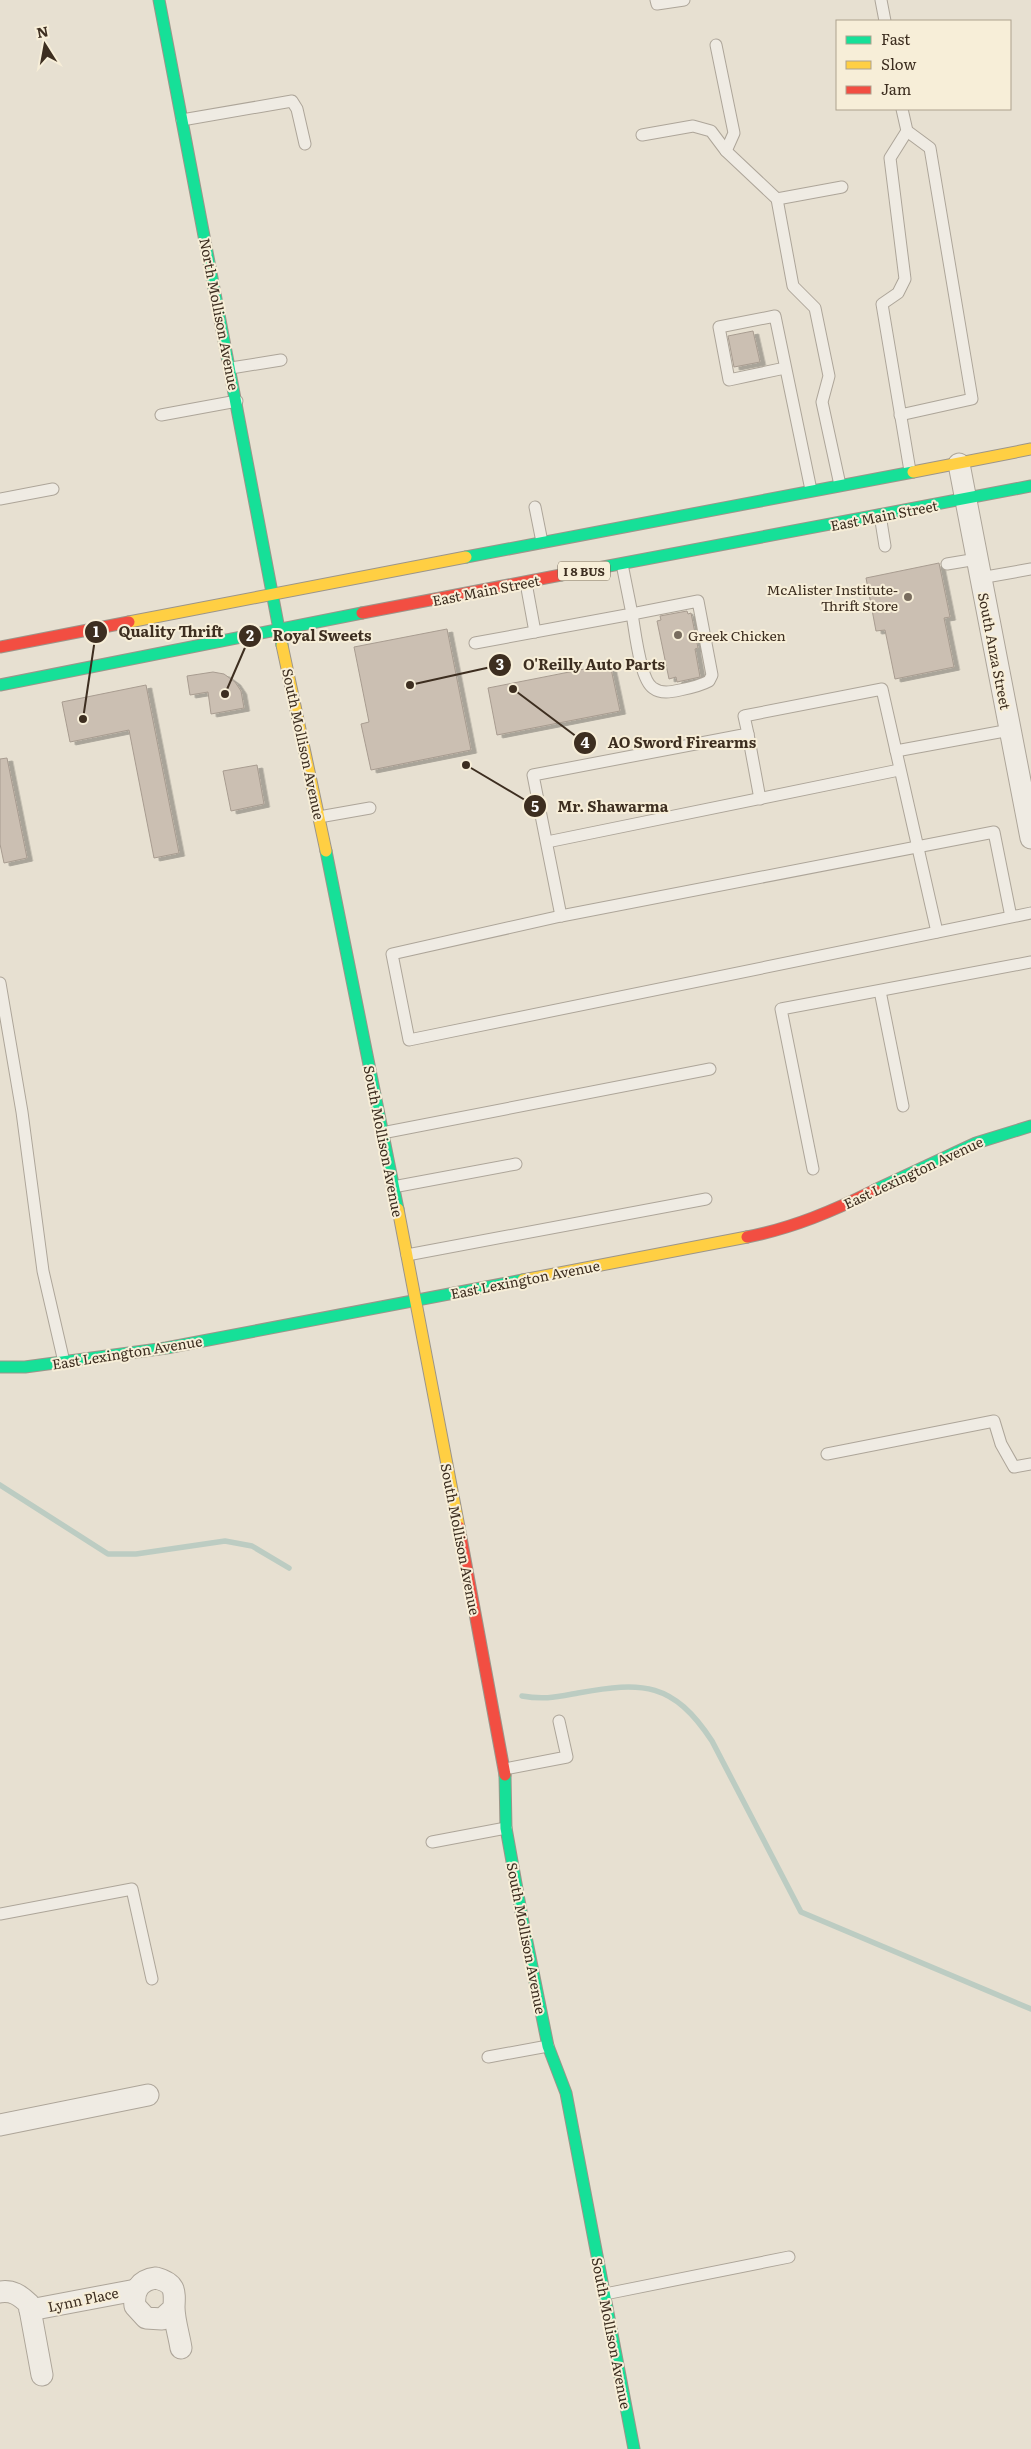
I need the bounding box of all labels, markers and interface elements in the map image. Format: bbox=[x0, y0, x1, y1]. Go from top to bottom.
north arrow bbox=[20, 20, 70, 70]
text: N bbox=[35, 20, 50, 42]
legend bbox=[836, 20, 1011, 110]
text: Fast bbox=[881, 27, 910, 50]
text: Slow bbox=[881, 52, 916, 75]
text: Jam bbox=[881, 77, 912, 100]
street label: North Mollison Avenue bbox=[195, 236, 245, 392]
street label: East Main Street bbox=[829, 495, 940, 535]
road number: I 8 BUS bbox=[558, 562, 610, 580]
street label: East Main Street bbox=[431, 570, 542, 610]
place label: McAlister Institute- Thrift Store bbox=[767, 579, 898, 615]
marker: McAlister Institute- Thrift Store bbox=[902, 591, 914, 603]
street label: South Anza Street bbox=[974, 591, 1016, 712]
callout: Quality Thrift bbox=[83, 617, 233, 647]
text: 1 bbox=[93, 619, 99, 642]
text: Quality Thrift bbox=[119, 619, 224, 642]
callout: Royal Sweets bbox=[237, 621, 381, 651]
text: 2 bbox=[246, 623, 254, 646]
text: Royal Sweets bbox=[273, 623, 372, 646]
place label: Greek Chicken bbox=[688, 625, 786, 645]
marker: Greek Chicken bbox=[672, 629, 684, 641]
callout: O'Reilly Auto Parts bbox=[488, 650, 675, 680]
text: 3 bbox=[496, 652, 504, 675]
text: O'Reilly Auto Parts bbox=[523, 652, 666, 675]
street label: South Mollison Avenue bbox=[278, 667, 330, 821]
callout: AO Sword Firearms bbox=[573, 728, 766, 758]
text: 4 bbox=[580, 730, 590, 753]
text: AO Sword Firearms bbox=[608, 730, 757, 753]
callout: Mr. Shawarma bbox=[523, 791, 679, 821]
text: 5 bbox=[531, 794, 539, 817]
text: Mr. Shawarma bbox=[558, 794, 669, 817]
street label: South Mollison Avenue bbox=[359, 1063, 409, 1219]
street label: East Lexington Avenue bbox=[840, 1131, 986, 1213]
street label: East Lexington Avenue bbox=[449, 1255, 601, 1303]
street label: East Lexington Avenue bbox=[51, 1330, 203, 1374]
street label: South Mollison Avenue bbox=[436, 1461, 486, 1617]
street label: South Mollison Avenue bbox=[502, 1860, 552, 2016]
street label: South Mollison Avenue bbox=[587, 2255, 637, 2411]
street label: Lynn Place bbox=[46, 2282, 120, 2316]

